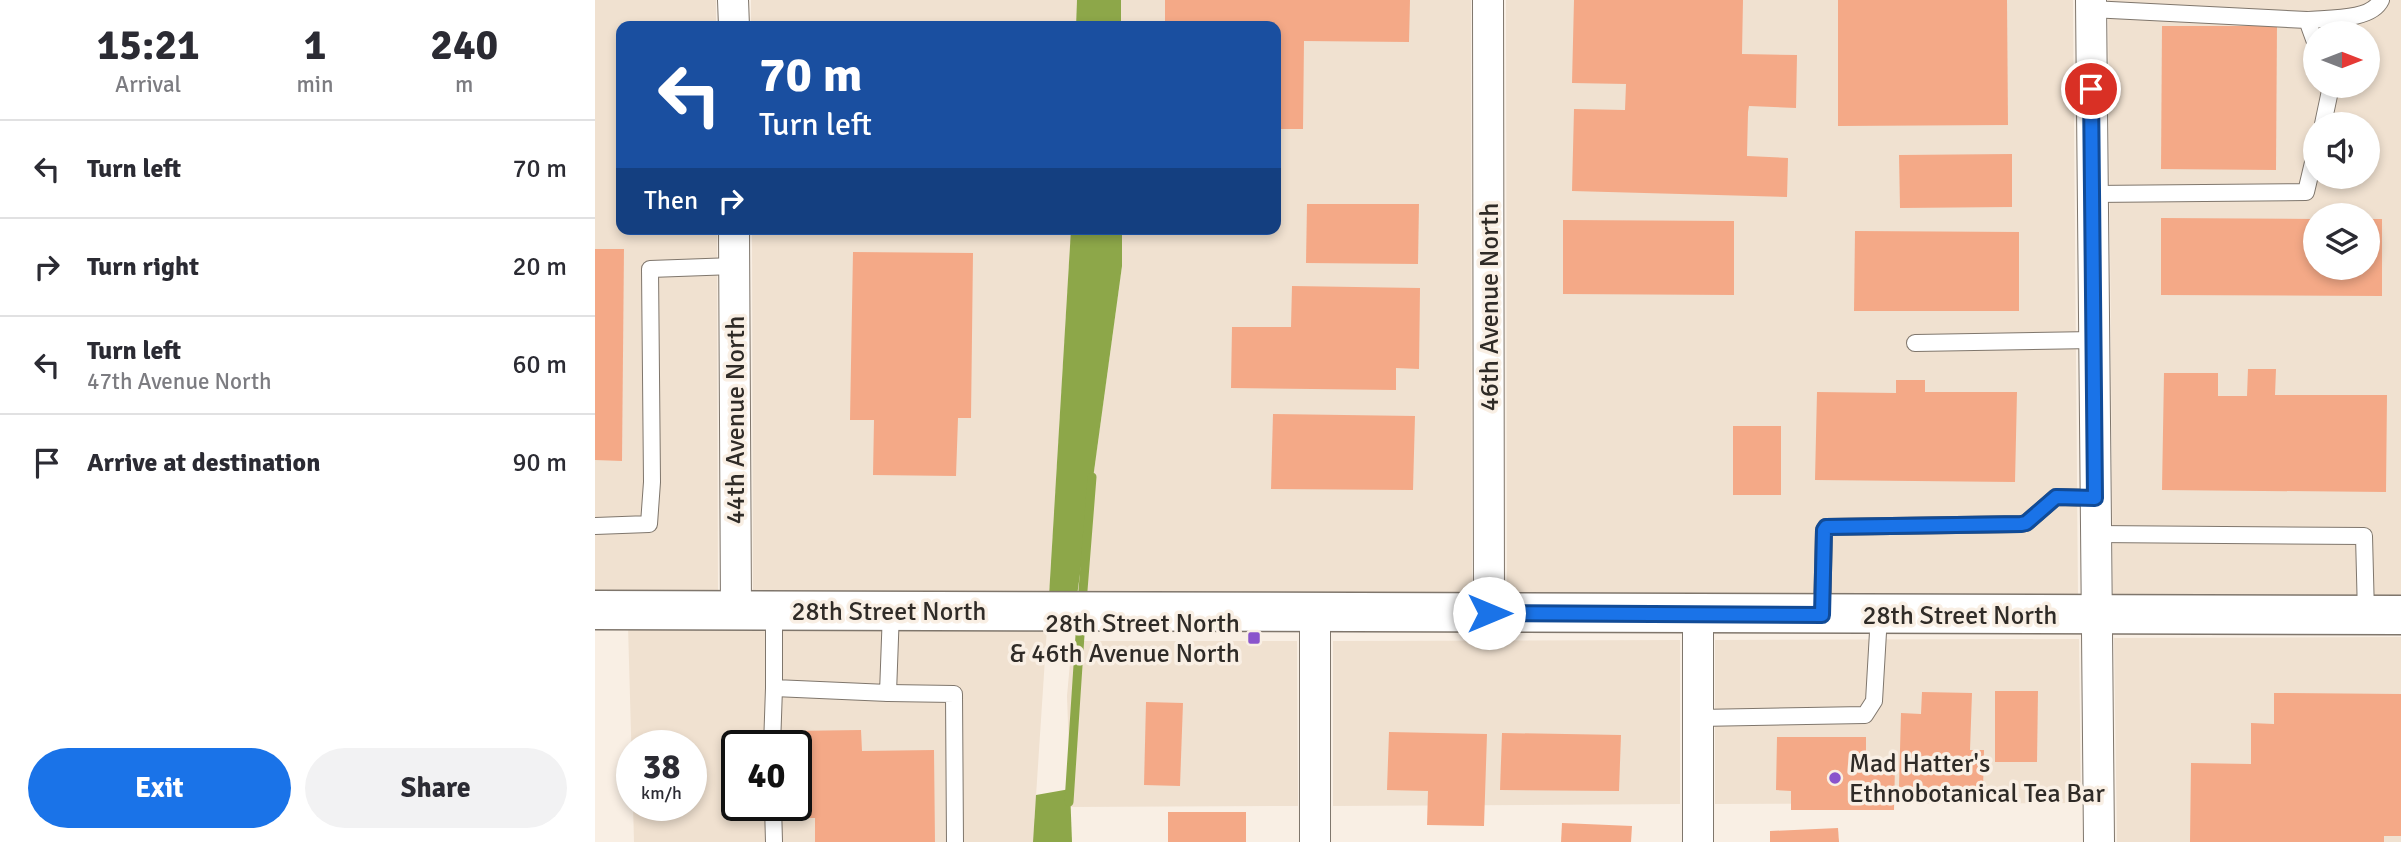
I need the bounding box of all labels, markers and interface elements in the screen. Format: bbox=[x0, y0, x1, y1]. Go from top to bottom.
text: 15:21 bbox=[97, 20, 200, 71]
text: 1 bbox=[304, 20, 326, 71]
text: 240 bbox=[430, 20, 498, 71]
north arrow bbox=[2303, 21, 2380, 98]
map controls bbox=[2303, 21, 2380, 280]
text: 70 m bbox=[759, 45, 862, 105]
icon: left bbox=[644, 49, 735, 140]
pin bbox=[2061, 59, 2121, 119]
text: Arrival bbox=[115, 70, 181, 99]
text: min bbox=[296, 70, 334, 99]
text: m bbox=[455, 70, 473, 99]
icon: arrive bbox=[2072, 70, 2110, 108]
text: Turn left bbox=[759, 105, 872, 144]
button: sound bbox=[2303, 112, 2380, 189]
icon: left bbox=[28, 150, 66, 188]
text: Turn left bbox=[87, 153, 181, 185]
text: 70 m bbox=[512, 153, 567, 185]
icon: right bbox=[712, 182, 750, 220]
text: Then bbox=[644, 185, 698, 217]
street label: 46th Avenue North bbox=[1474, 203, 1506, 411]
button: layers bbox=[2303, 203, 2380, 280]
icon: right bbox=[28, 248, 66, 286]
text: Turn right bbox=[87, 251, 199, 283]
text: 20 m bbox=[512, 251, 567, 283]
street label: 44th Avenue North bbox=[720, 316, 752, 524]
text: Turn left bbox=[87, 335, 181, 367]
icon: left bbox=[28, 346, 66, 384]
text: 60 m bbox=[512, 349, 567, 381]
text: 47th Avenue North bbox=[87, 367, 272, 396]
icon: arrive bbox=[28, 444, 66, 482]
text: Arrive at destination bbox=[87, 447, 320, 479]
text: 90 m bbox=[512, 447, 567, 479]
position arrow bbox=[1452, 576, 1526, 650]
street label: 28th Street North bbox=[791, 596, 987, 628]
street label: 28th Street North bbox=[1862, 600, 2058, 632]
place label: 28th Street North & 46th Avenue North bbox=[1009, 608, 1240, 670]
marker: 28th Street North & 46th Avenue North bbox=[1246, 630, 1262, 646]
speed limit sign: 40 bbox=[721, 730, 812, 821]
text: 38 bbox=[643, 745, 680, 788]
button: Exit bbox=[28, 748, 291, 828]
button: Share bbox=[305, 748, 567, 828]
place label: Mad Hatter's Ethnobotanical Tea Bar bbox=[1849, 748, 2105, 810]
marker: Mad Hatter's Ethnobotanical Tea Bar bbox=[1827, 770, 1843, 786]
text: km/h bbox=[641, 782, 682, 804]

